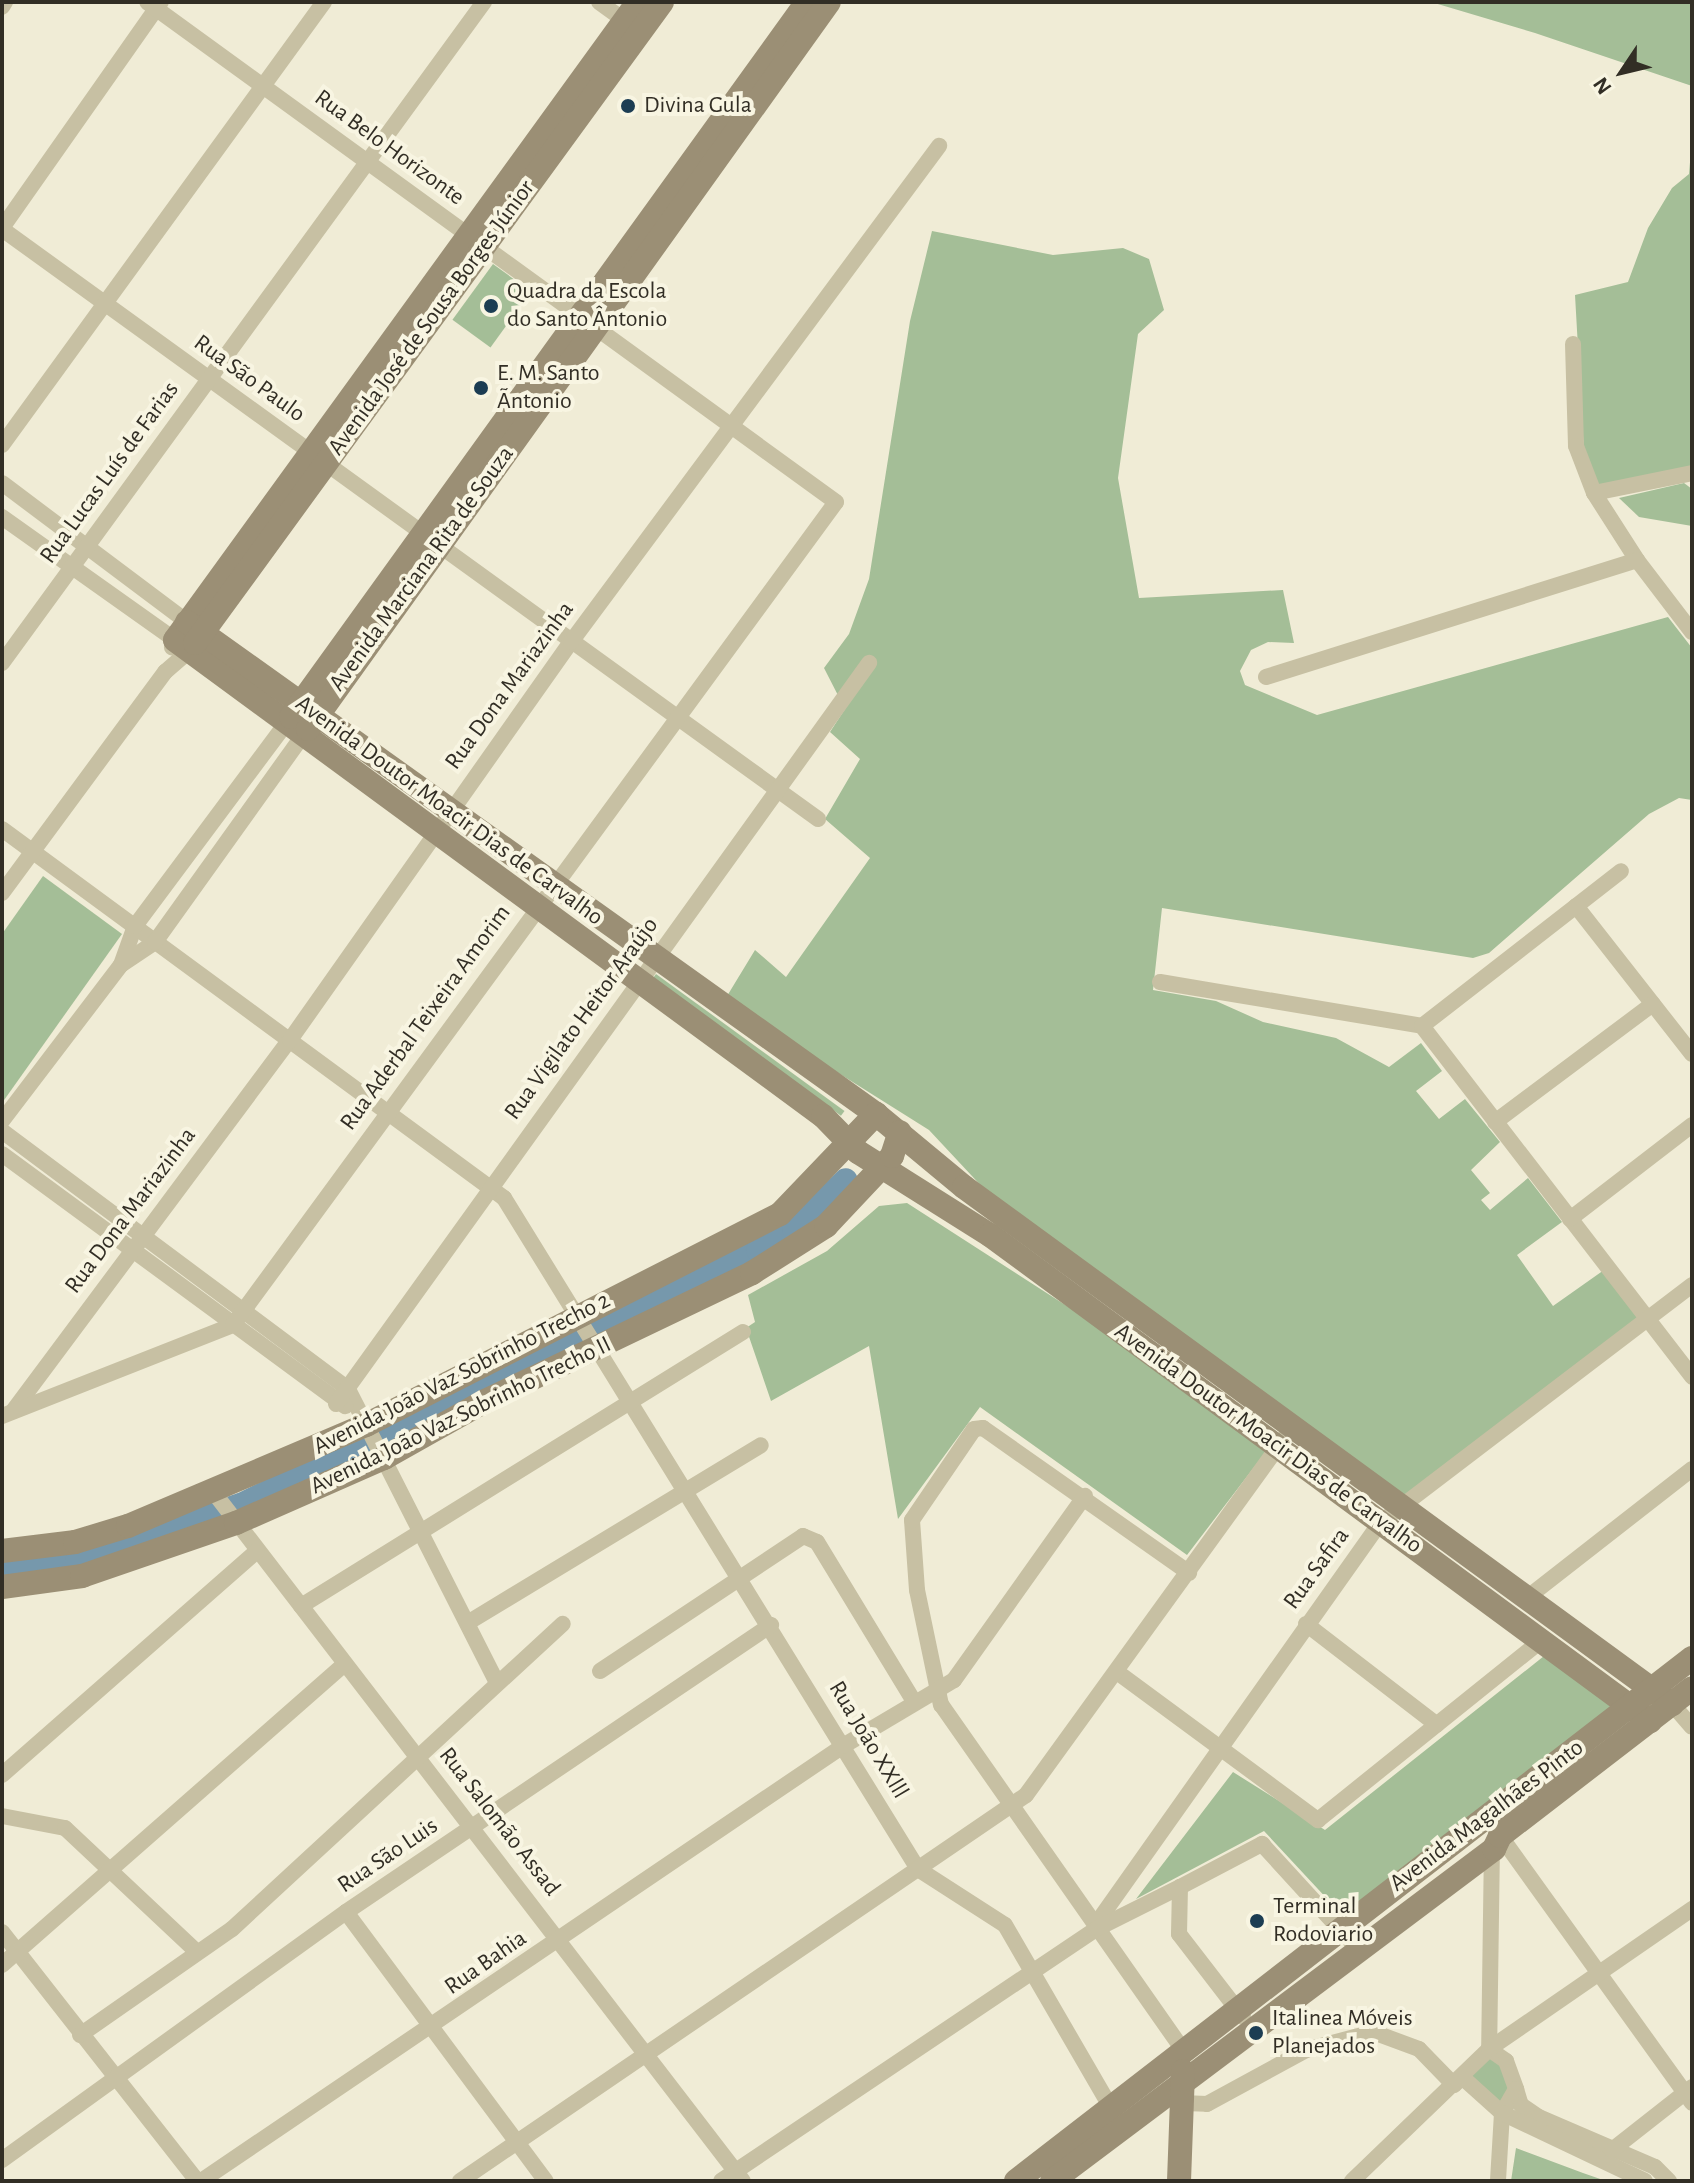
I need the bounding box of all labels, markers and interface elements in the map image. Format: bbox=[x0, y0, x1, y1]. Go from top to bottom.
north arrow bbox=[1582, 32, 1662, 112]
text: N bbox=[1589, 73, 1616, 98]
street label: Rua Belo Horizonte bbox=[308, 84, 470, 212]
place label: Divina Gula bbox=[644, 92, 752, 120]
marker: Divina Gula bbox=[619, 97, 637, 115]
street label: Avenida José de Sousa Borges Júnior bbox=[322, 175, 542, 461]
place label: Quadra da Escola do Santo Ântonio bbox=[507, 278, 667, 334]
marker: Quadra da Escola do Santo Ântonio bbox=[482, 297, 500, 315]
street label: Rua São Paulo bbox=[188, 329, 310, 429]
place label: E. M. Santo Ãntonio bbox=[497, 360, 600, 416]
street label: Rua Lucas Luís de Farias bbox=[34, 377, 186, 569]
marker: E. M. Santo Ãntonio bbox=[472, 379, 490, 397]
street label: Avenida Marciana Rita de Souza bbox=[323, 441, 521, 697]
street label: Rua Dona Mariazinha bbox=[439, 596, 581, 776]
street label: Avenida Doutor Moacir Dias de Carvalho bbox=[290, 690, 608, 932]
street label: Rua Aderbal Teixeira Amorim bbox=[334, 900, 518, 1136]
street label: Rua Vigilato Heitor Araújo bbox=[499, 912, 665, 1126]
street label: Rua Dona Mariazinha bbox=[59, 1122, 203, 1300]
street label: Avenida João Vaz Sobrinho Trecho 2 bbox=[309, 1286, 615, 1462]
street label: Avenida Doutor Moacir Dias de Carvalho bbox=[1109, 1318, 1427, 1560]
street label: Avenida João Vaz Sobrinho Trecho II bbox=[306, 1331, 616, 1501]
street label: Rua Safira bbox=[1278, 1523, 1356, 1615]
street label: Rua João XXlll bbox=[822, 1676, 914, 1804]
street label: Avenida Magalhães Pinto bbox=[1384, 1734, 1590, 1898]
street label: Rua Salomão Assad bbox=[432, 1742, 566, 1902]
street label: Rua São Luis bbox=[332, 1812, 444, 1900]
place label: Terminal Rodoviario bbox=[1273, 1893, 1373, 1949]
marker: Terminal Rodoviario bbox=[1248, 1912, 1266, 1930]
street label: Rua Bahia bbox=[439, 1924, 533, 2002]
place label: Italinea Móveis Planejados bbox=[1272, 2005, 1413, 2061]
marker: Italinea Móveis Planejados bbox=[1247, 2024, 1265, 2042]

